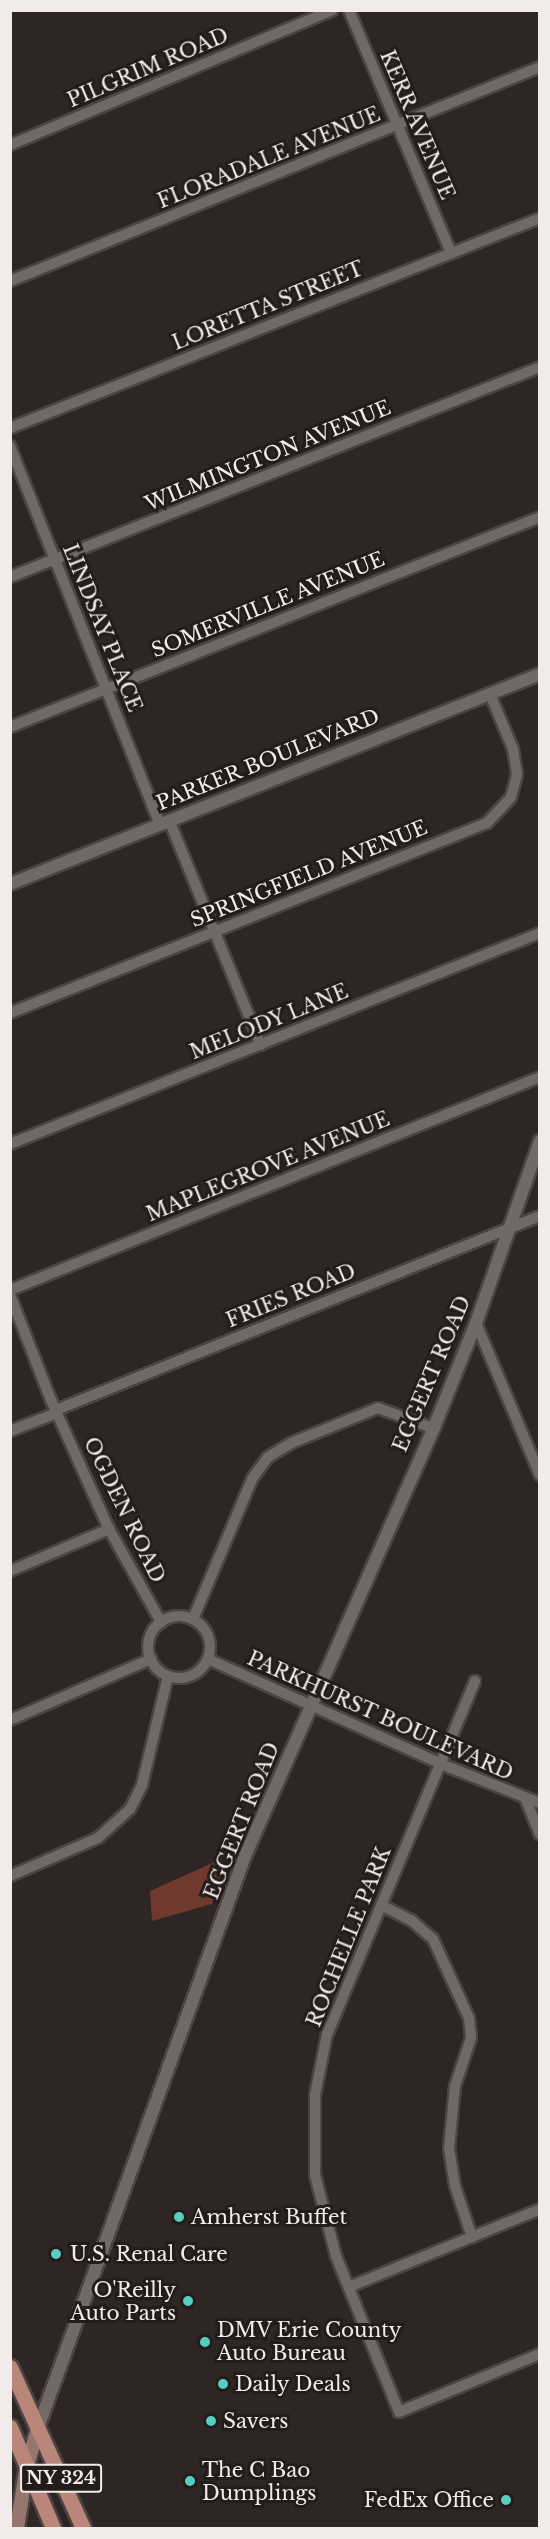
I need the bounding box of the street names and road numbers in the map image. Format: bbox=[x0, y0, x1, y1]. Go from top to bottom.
street label: PILGRIM ROAD bbox=[64, 23, 232, 113]
street label: KERR AVENUE bbox=[374, 46, 460, 204]
street label: FLORADALE AVENUE bbox=[154, 102, 384, 214]
street label: LORETTA STREET bbox=[169, 256, 367, 356]
street label: WILMINGTON AVENUE bbox=[141, 396, 395, 516]
street label: LINDSAY PLACE bbox=[57, 540, 147, 716]
street label: SOMERVILLE AVENUE bbox=[148, 547, 388, 663]
street label: PARKER BOULEVARD bbox=[153, 704, 383, 816]
street label: SPRINGFIELD AVENUE bbox=[187, 815, 431, 933]
street label: MELODY LANE bbox=[186, 979, 352, 1065]
street label: MAPLEGROVE AVENUE bbox=[143, 1107, 393, 1227]
street label: FRIES ROAD bbox=[223, 1259, 359, 1333]
street label: EGGERT ROAD bbox=[388, 1292, 476, 1456]
street label: OGDEN ROAD bbox=[78, 1433, 170, 1587]
street label: PARKHURST BOULEVARD bbox=[243, 1646, 517, 1786]
street label: EGGERT ROAD bbox=[199, 1739, 285, 1903]
street label: ROCHELLE PARK bbox=[302, 1843, 396, 2031]
road number: NY 324 bbox=[19, 2463, 103, 2493]

